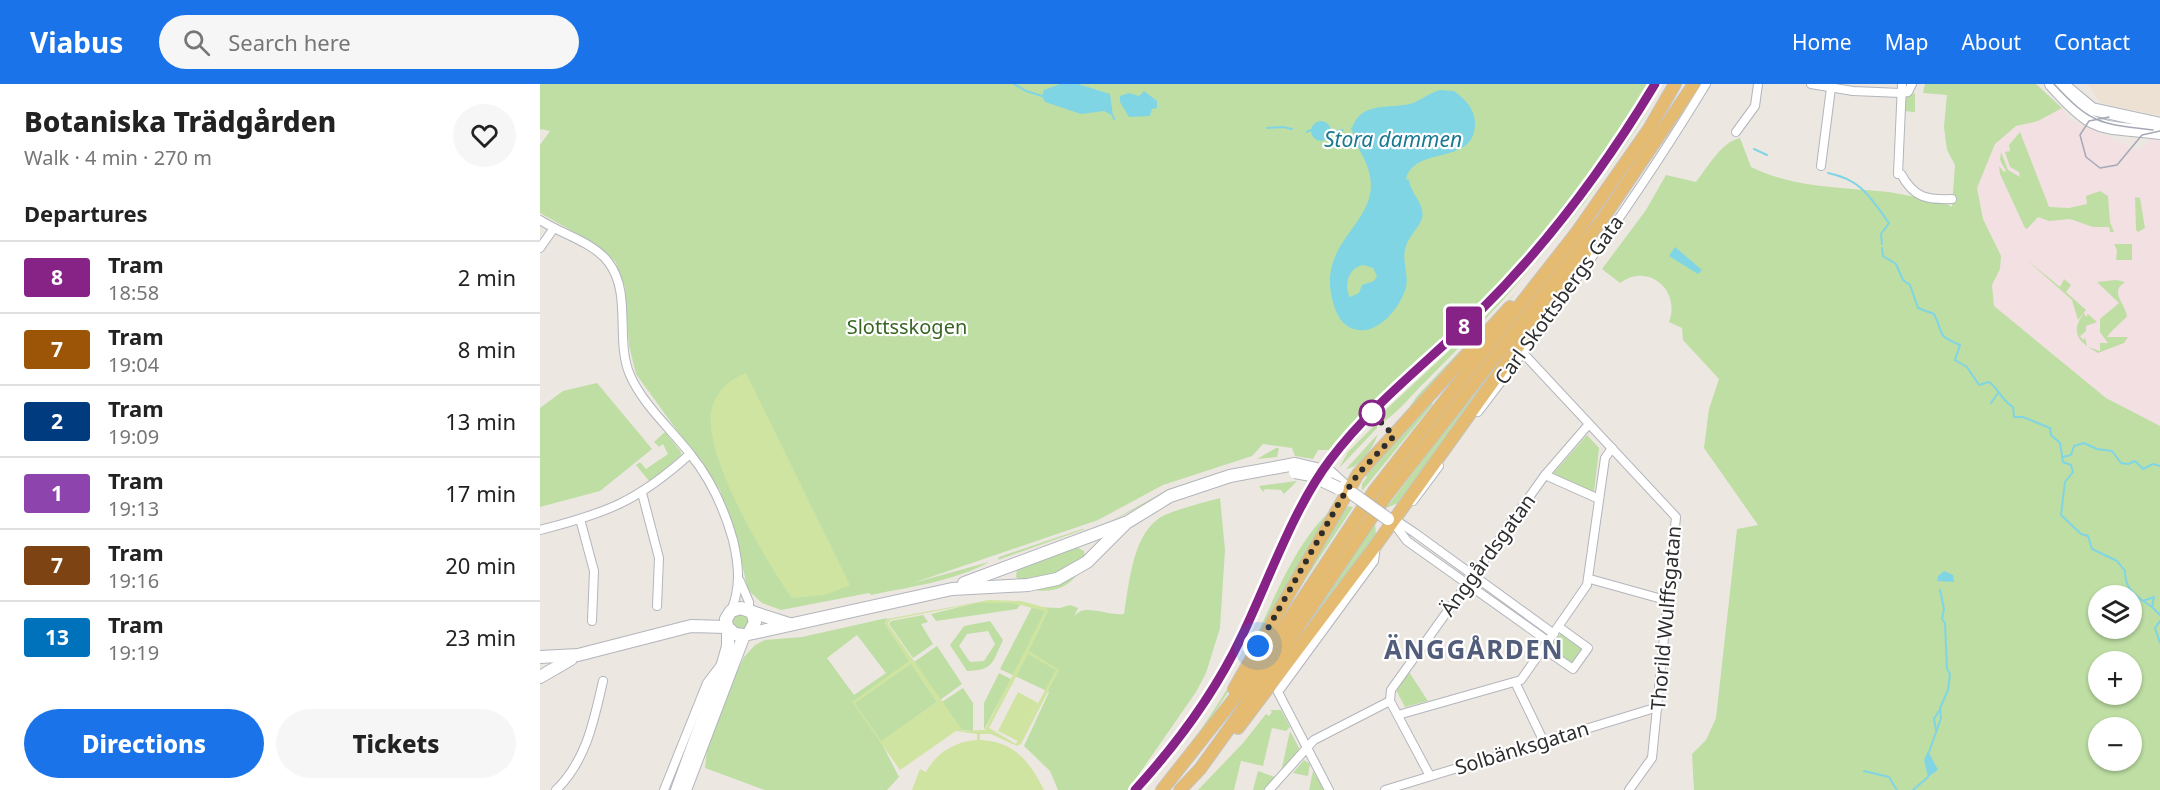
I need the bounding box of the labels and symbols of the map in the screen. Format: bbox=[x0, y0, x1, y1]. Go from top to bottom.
water label: Stora dammen bbox=[1324, 125, 1462, 153]
street label: Carl Skottsbergs Gata bbox=[1488, 210, 1629, 390]
line badge: 8 bbox=[1444, 306, 1484, 346]
park label: Slottsskogen bbox=[847, 313, 967, 340]
unlabelled marker bbox=[1359, 400, 1385, 426]
street label: Änggårdsgatan bbox=[1434, 488, 1541, 621]
street label: Thorild Wulffsgatan bbox=[1644, 525, 1687, 711]
your location bbox=[1243, 631, 1273, 661]
district label: ÄNGGÅRDEN bbox=[1384, 631, 1564, 667]
street label: Solbänksgatan bbox=[1452, 714, 1592, 781]

